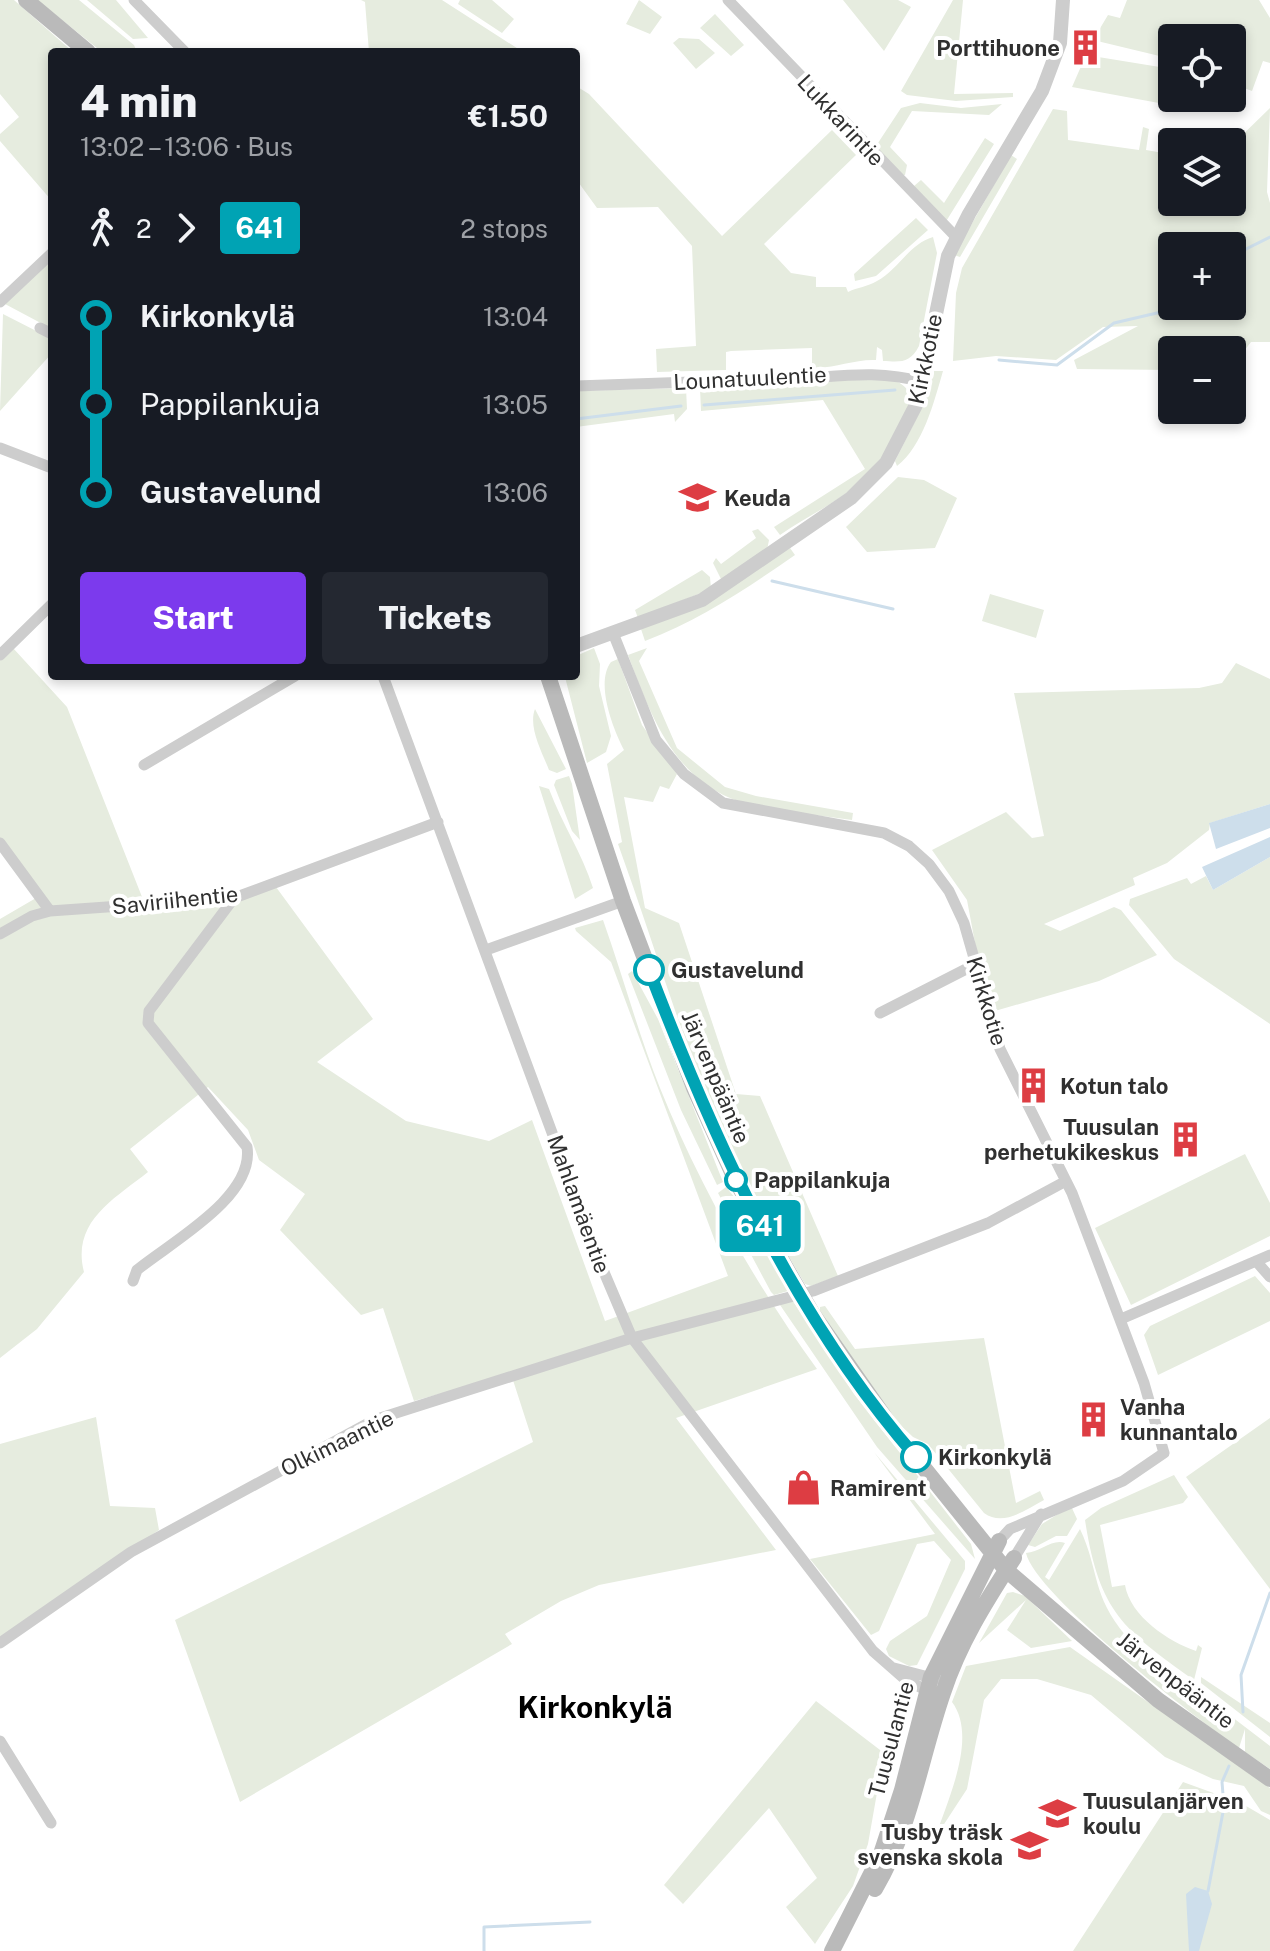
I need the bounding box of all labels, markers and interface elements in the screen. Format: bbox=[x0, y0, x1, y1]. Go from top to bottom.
map controls bbox=[1158, 24, 1246, 424]
button: locate bbox=[1158, 24, 1246, 112]
building icon: Porttihuone bbox=[1067, 29, 1105, 67]
place label: Porttihuone bbox=[936, 35, 1060, 61]
street label: Lukkarintie bbox=[792, 69, 890, 171]
text: 4 min bbox=[80, 75, 198, 127]
text: €1.50 bbox=[468, 98, 548, 134]
button: layers bbox=[1158, 128, 1246, 216]
text: 13:02 – 13:06 · Bus bbox=[80, 131, 293, 162]
icon: walk bbox=[80, 206, 124, 250]
icon: forward bbox=[164, 206, 208, 250]
text: 641 bbox=[236, 211, 284, 244]
text: 2 bbox=[136, 213, 152, 244]
text: 2 stops bbox=[460, 213, 548, 244]
button: + bbox=[1158, 232, 1246, 320]
text: Kirkonkylä bbox=[140, 298, 295, 334]
text: 13:04 bbox=[483, 301, 548, 332]
street label: Kirkkotie bbox=[903, 311, 947, 407]
button: − bbox=[1158, 336, 1246, 424]
street label: Lounatuulentie bbox=[673, 361, 827, 395]
text: Pappilankuja bbox=[140, 386, 320, 422]
text: 13:05 bbox=[483, 389, 548, 420]
text: Gustavelund bbox=[140, 474, 321, 510]
text: 13:06 bbox=[483, 477, 548, 508]
school or university icon: Keuda bbox=[679, 479, 717, 517]
place label: Keuda bbox=[724, 485, 791, 511]
button: Start bbox=[80, 572, 306, 664]
button: Tickets bbox=[322, 572, 548, 664]
street label: Saviriihentie bbox=[111, 880, 239, 920]
street label: Kirkkotie bbox=[961, 953, 1013, 1049]
marker: Gustavelund bbox=[634, 955, 664, 985]
place label: Gustavelund bbox=[671, 957, 804, 983]
street label: Järvenpääntie bbox=[676, 1007, 756, 1147]
building icon: Kotun talo bbox=[1015, 1067, 1053, 1105]
place label: Kotun talo bbox=[1060, 1073, 1168, 1099]
place label: Tuusulan perhetukikeskus bbox=[984, 1114, 1159, 1165]
building icon: Tuusulan perhetukikeskus bbox=[1166, 1121, 1204, 1159]
street label: Mahlamäentie bbox=[542, 1131, 616, 1277]
place label: Pappilankuja bbox=[754, 1167, 890, 1193]
marker: Pappilankuja bbox=[725, 1169, 747, 1191]
line badge: 641 bbox=[714, 1200, 806, 1252]
text: 641 bbox=[736, 1209, 784, 1242]
place label: Vanha kunnantalo bbox=[1120, 1394, 1238, 1445]
building icon: Vanha kunnantalo bbox=[1075, 1401, 1113, 1439]
street label: Olkimaantie bbox=[276, 1404, 398, 1482]
marker: Kirkonkylä bbox=[901, 1442, 931, 1472]
place label: Kirkonkylä bbox=[938, 1444, 1052, 1470]
shop icon: Ramirent bbox=[785, 1469, 823, 1507]
place label: Ramirent bbox=[830, 1475, 927, 1501]
street label: Järvenpääntie bbox=[1112, 1626, 1240, 1734]
street label: Tuusulantie bbox=[863, 1678, 919, 1800]
district label: Kirkonkylä bbox=[517, 1689, 673, 1725]
place label: Tuusulanjärven koulu bbox=[1083, 1788, 1244, 1839]
school or university icon: Tuusulanjärven koulu bbox=[1038, 1795, 1076, 1833]
place label: Tusby träsk svenska skola bbox=[857, 1819, 1003, 1870]
school or university icon: Tusby träsk svenska skola bbox=[1010, 1826, 1048, 1864]

